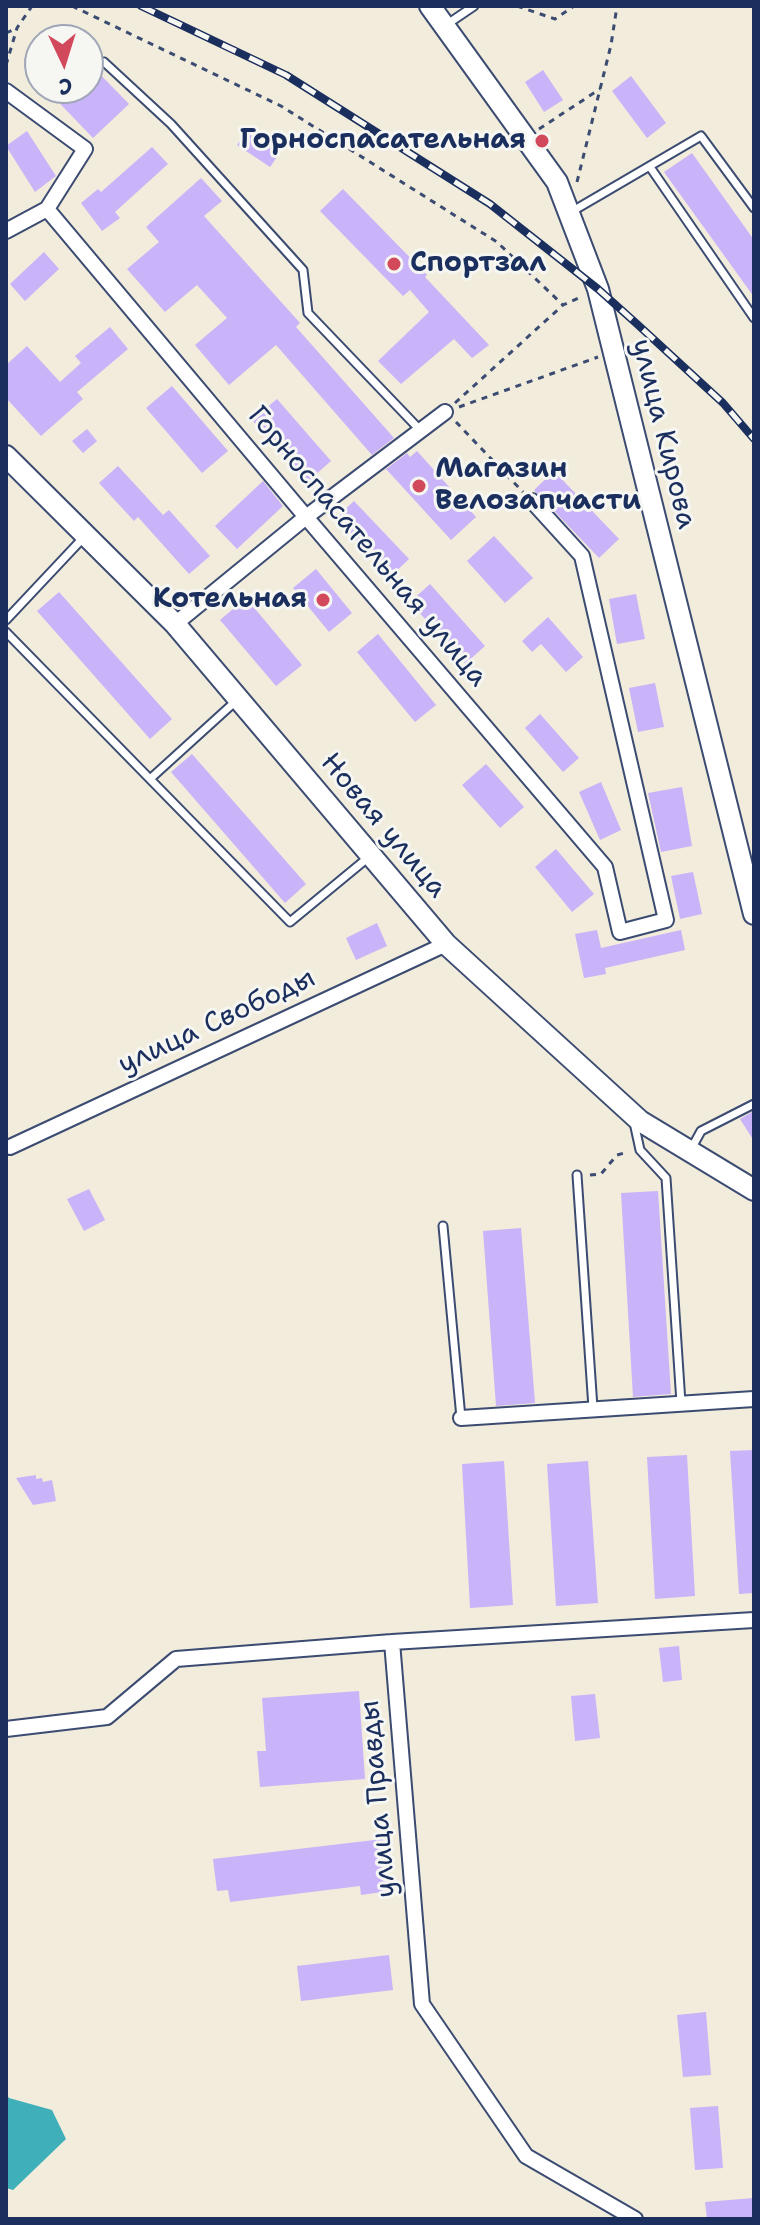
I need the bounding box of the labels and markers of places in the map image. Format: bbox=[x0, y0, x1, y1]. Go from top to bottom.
place label: Горноспасательная bbox=[240, 124, 526, 158]
marker: Горноспасательная bbox=[533, 132, 551, 150]
place label: Спортзал bbox=[410, 247, 546, 281]
marker: Спортзал bbox=[385, 255, 403, 273]
place label: Магазин Велозапчасти bbox=[435, 453, 641, 519]
marker: Магазин Велозапчасти bbox=[410, 477, 428, 495]
place label: Котельная bbox=[153, 583, 307, 617]
marker: Котельная bbox=[314, 591, 332, 609]

